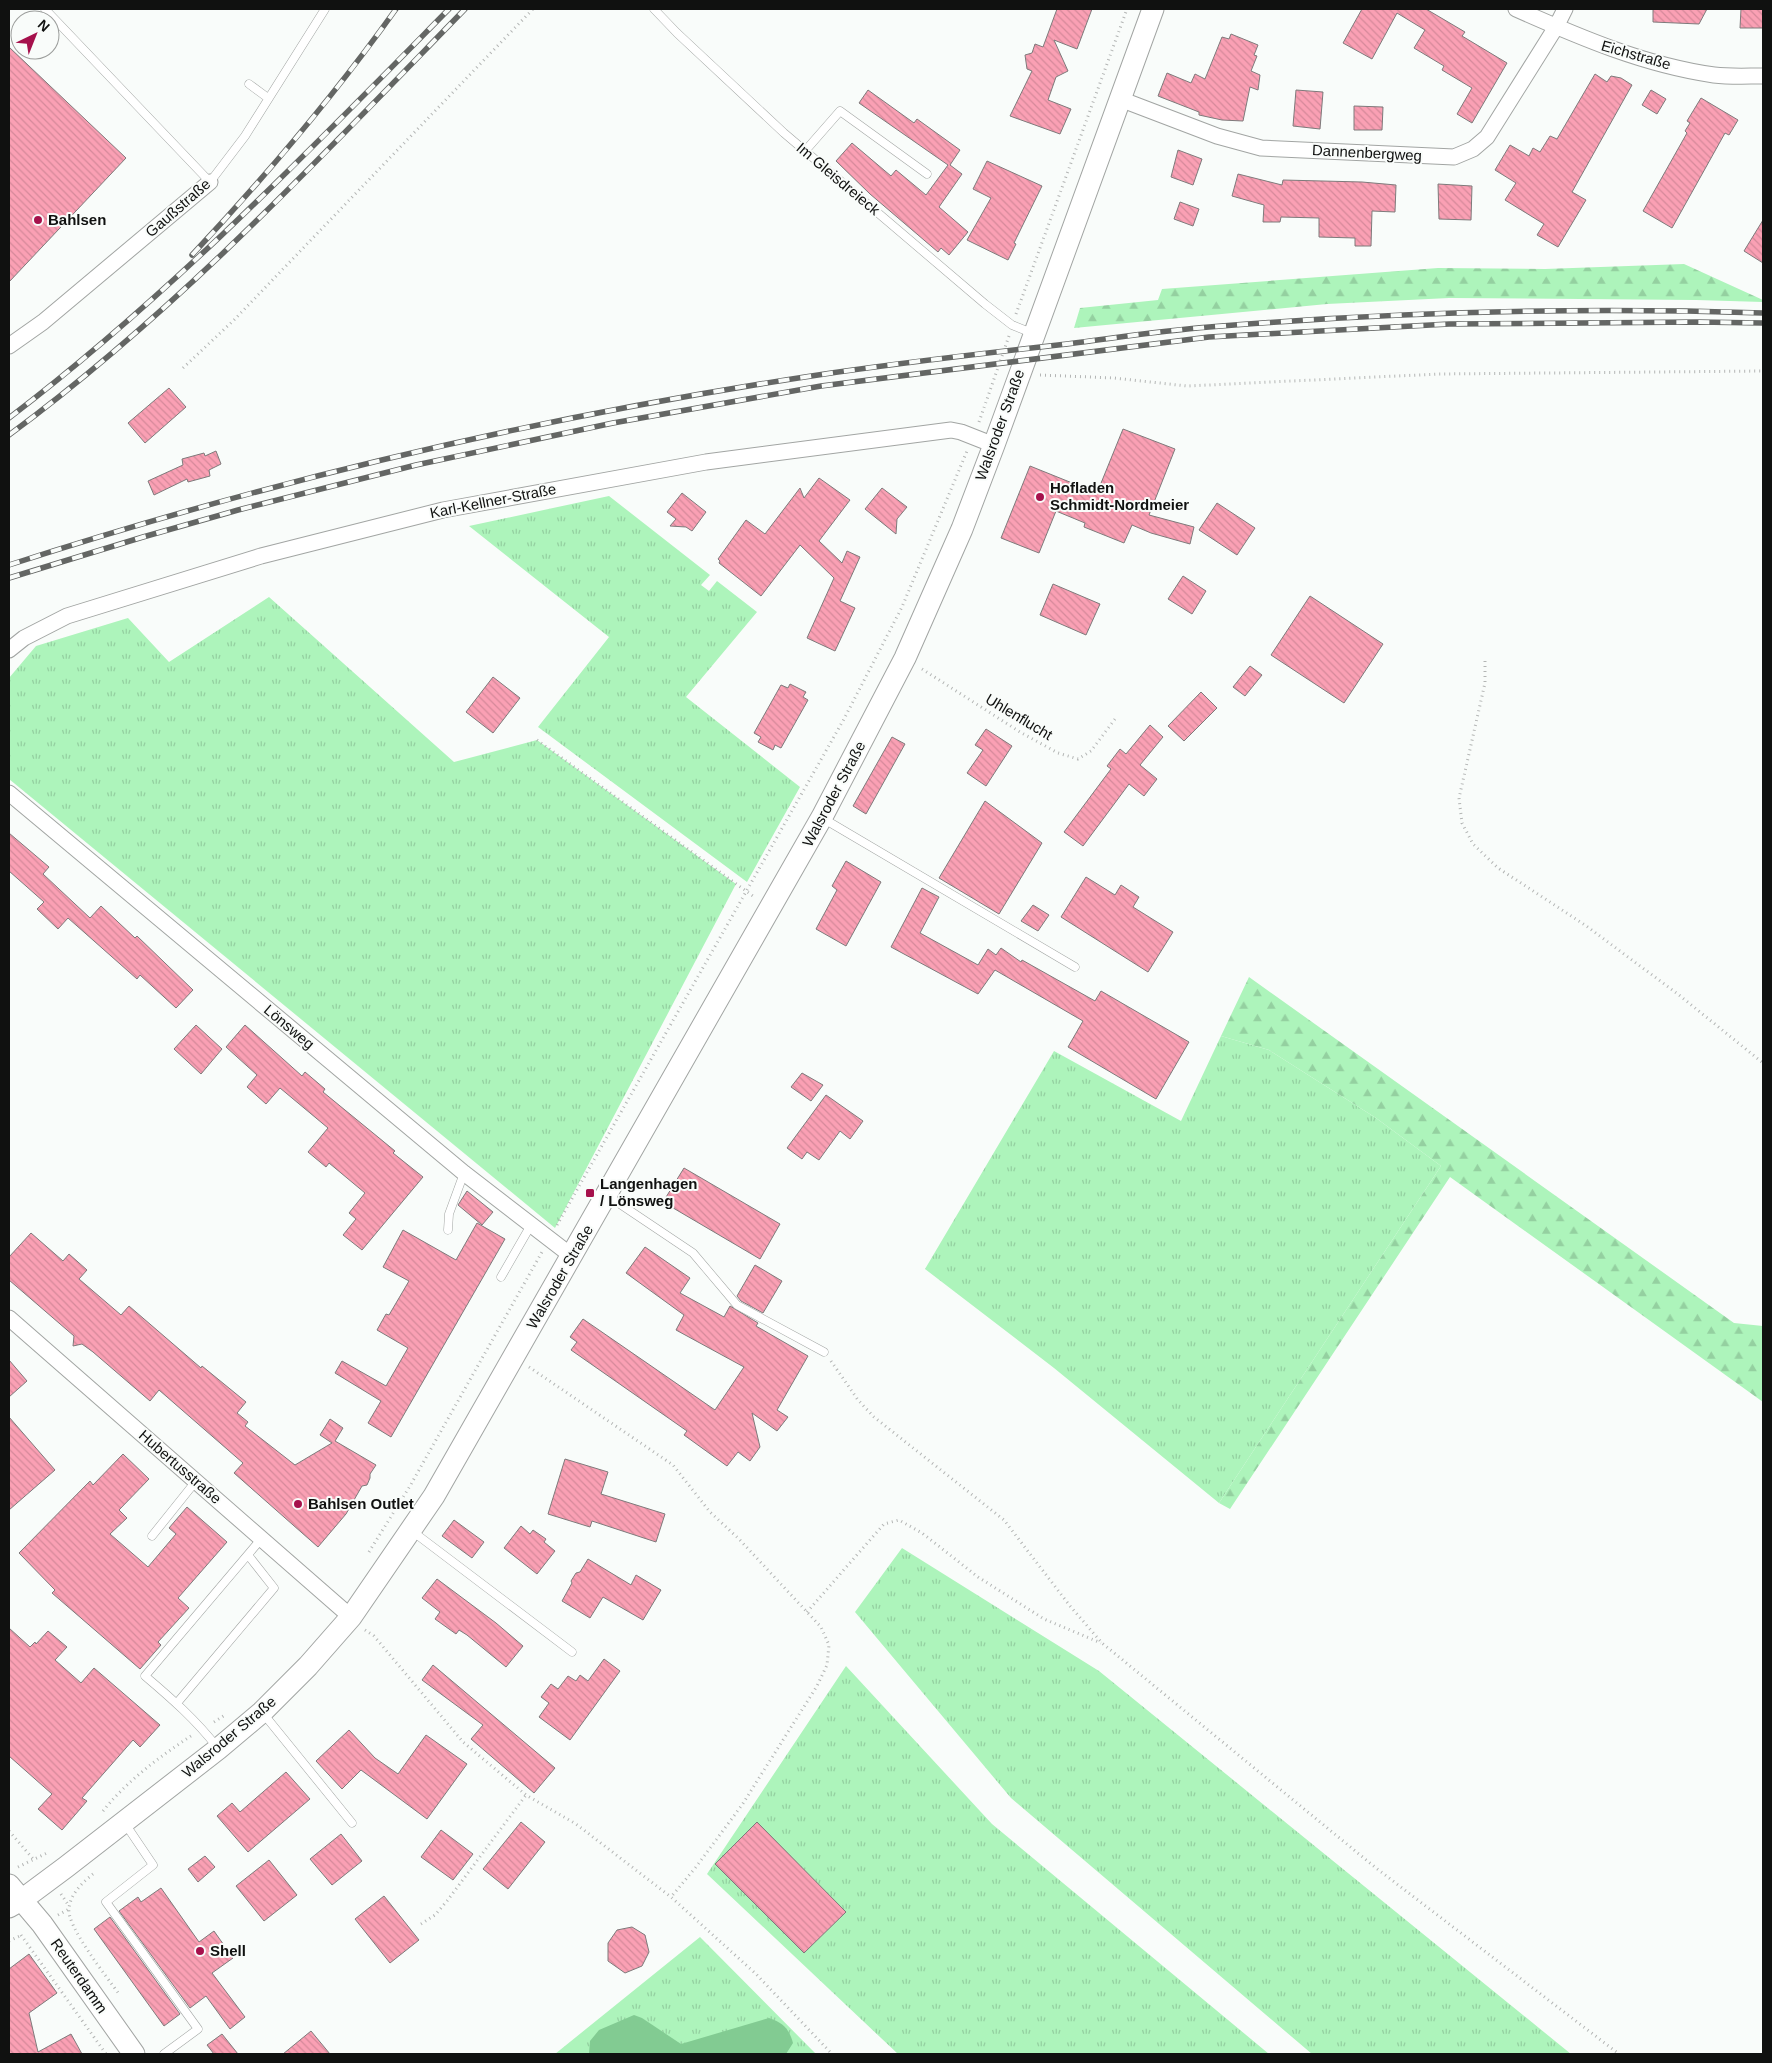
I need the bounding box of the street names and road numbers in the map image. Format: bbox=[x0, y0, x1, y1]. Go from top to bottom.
street label: Eichstraße bbox=[1599, 36, 1673, 73]
street label: Im Gleisdreieck bbox=[793, 139, 884, 219]
street label: Dannenbergweg bbox=[1312, 141, 1422, 164]
street label: Gaußstraße bbox=[142, 175, 213, 240]
street label: Walsroder Straße bbox=[972, 367, 1028, 483]
street label: Karl-Kellner-Straße bbox=[428, 480, 558, 521]
street label: Uhlenflucht bbox=[983, 690, 1057, 744]
street label: Walsroder Straße bbox=[799, 738, 869, 849]
street label: Lönsweg bbox=[261, 1001, 318, 1052]
street label: Walsroder Straße bbox=[523, 1222, 596, 1332]
street label: Hubertusstraße bbox=[136, 1426, 225, 1507]
street label: Walsroder Straße bbox=[178, 1693, 279, 1781]
street label: Reuterdamm bbox=[48, 1935, 111, 2016]

